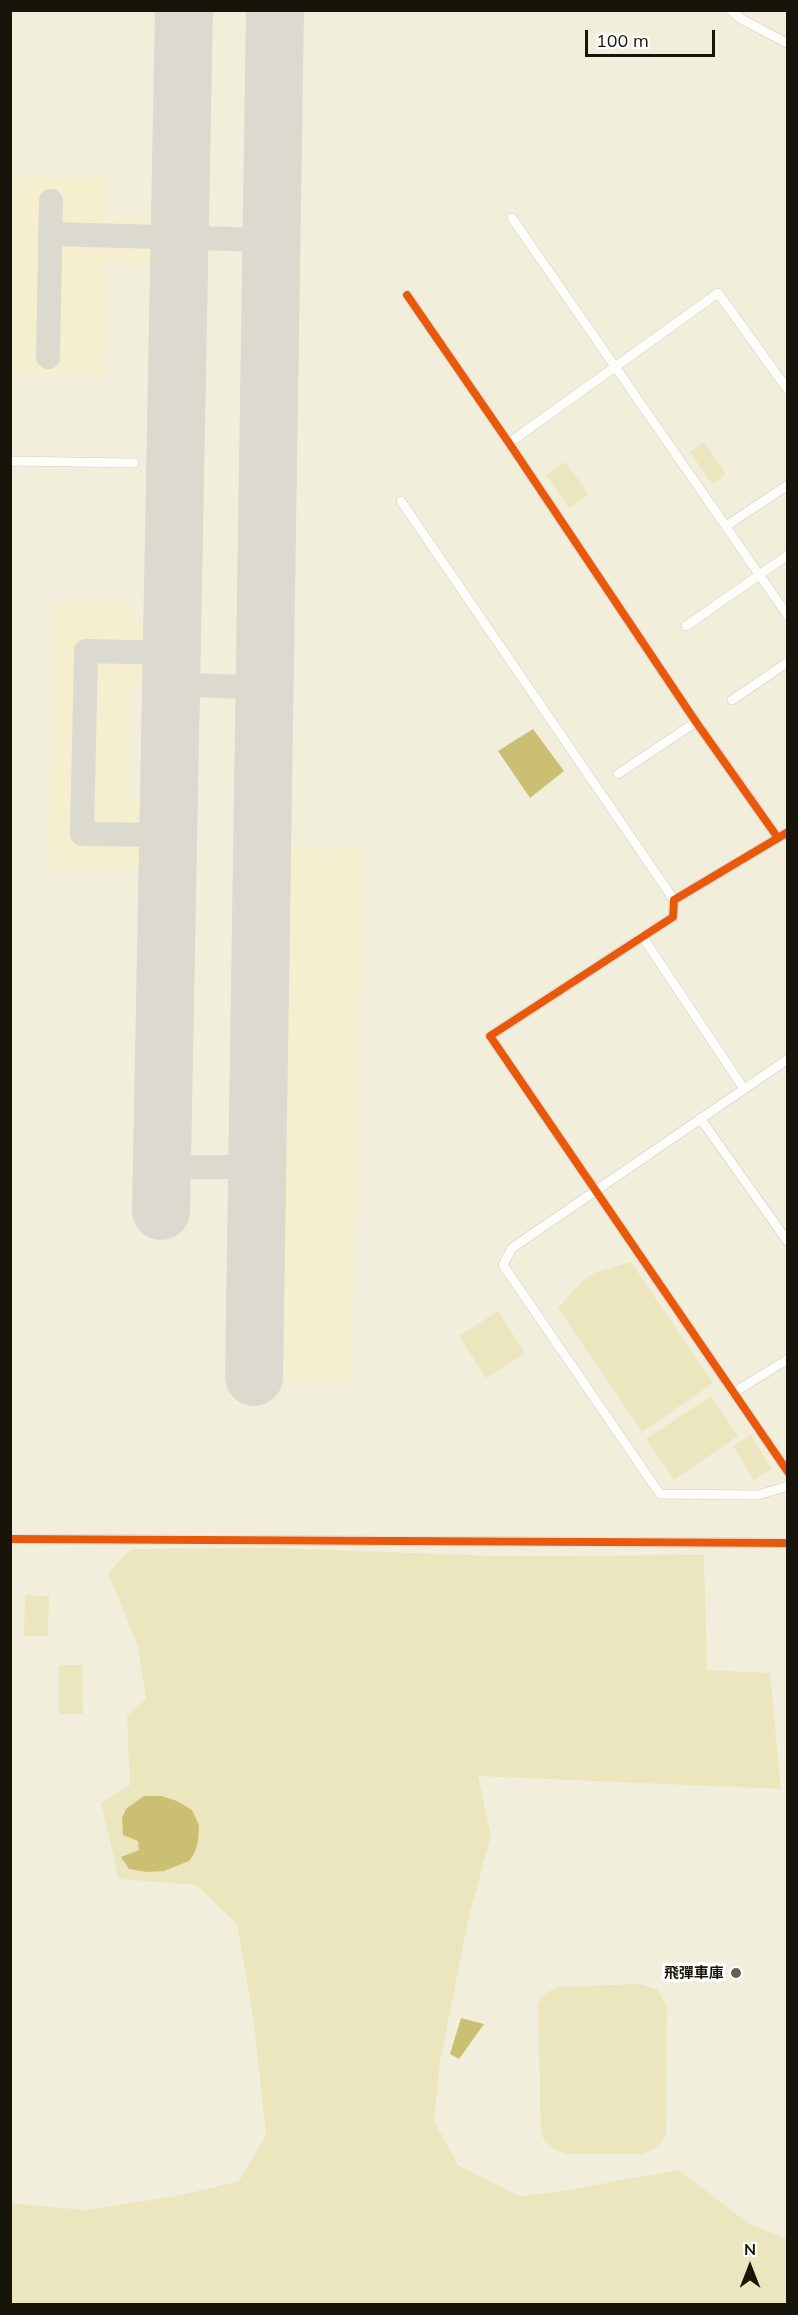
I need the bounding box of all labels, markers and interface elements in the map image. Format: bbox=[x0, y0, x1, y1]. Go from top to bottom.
scale bar bbox=[588, 18, 718, 56]
text: 100 m bbox=[596, 29, 649, 52]
place label: 飛彈車庫 bbox=[664, 1964, 724, 1982]
marker: 飛彈車庫 bbox=[729, 1966, 743, 1980]
north arrow bbox=[720, 2237, 780, 2297]
text: N bbox=[744, 2239, 756, 2259]

